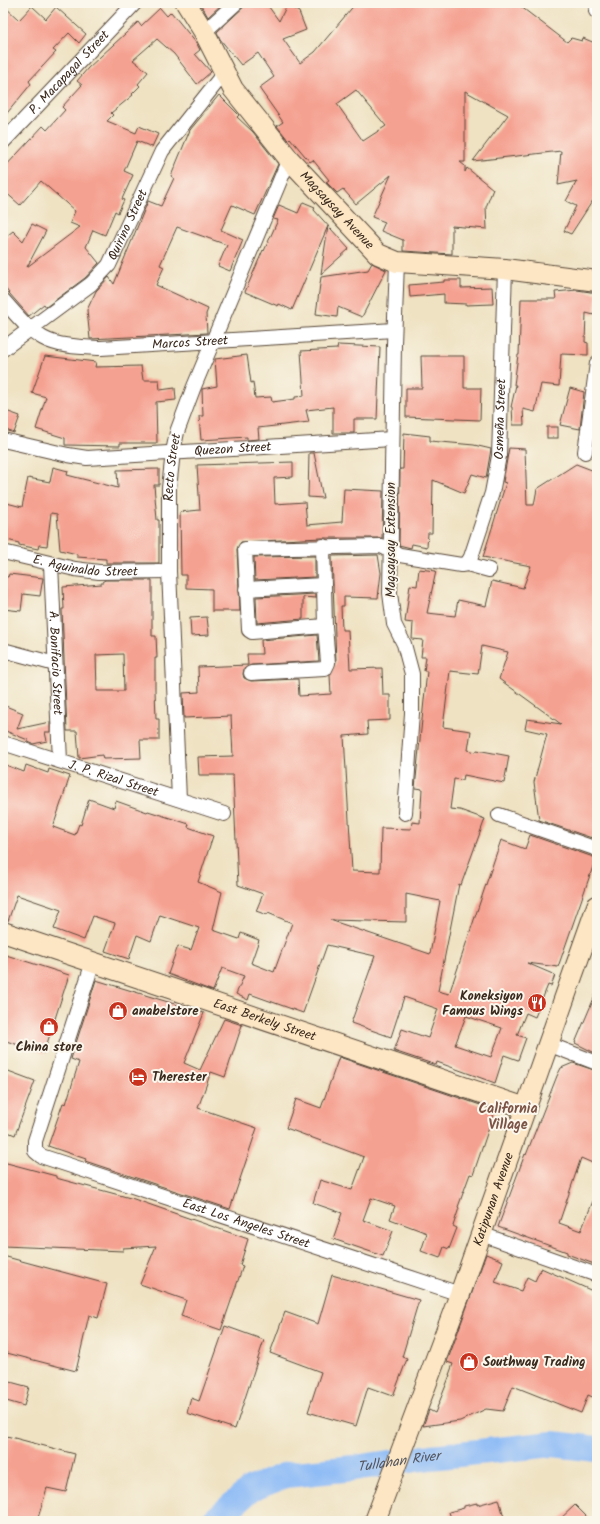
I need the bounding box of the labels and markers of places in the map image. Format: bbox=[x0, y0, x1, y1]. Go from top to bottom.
place label: Koneksiyon Famous Wings bbox=[442, 986, 523, 1022]
restaurant icon: Koneksiyon Famous Wings bbox=[526, 992, 548, 1014]
shop icon: anabelstore bbox=[107, 1000, 129, 1022]
place label: anabelstore bbox=[132, 1001, 199, 1022]
shop icon: China store bbox=[38, 1016, 60, 1038]
place label: China store bbox=[16, 1037, 83, 1058]
hotel icon: Therester bbox=[127, 1066, 149, 1088]
place label: Therester bbox=[152, 1067, 208, 1088]
shop icon: Southway Trading bbox=[458, 1351, 480, 1373]
place label: Southway Trading bbox=[483, 1352, 585, 1373]

